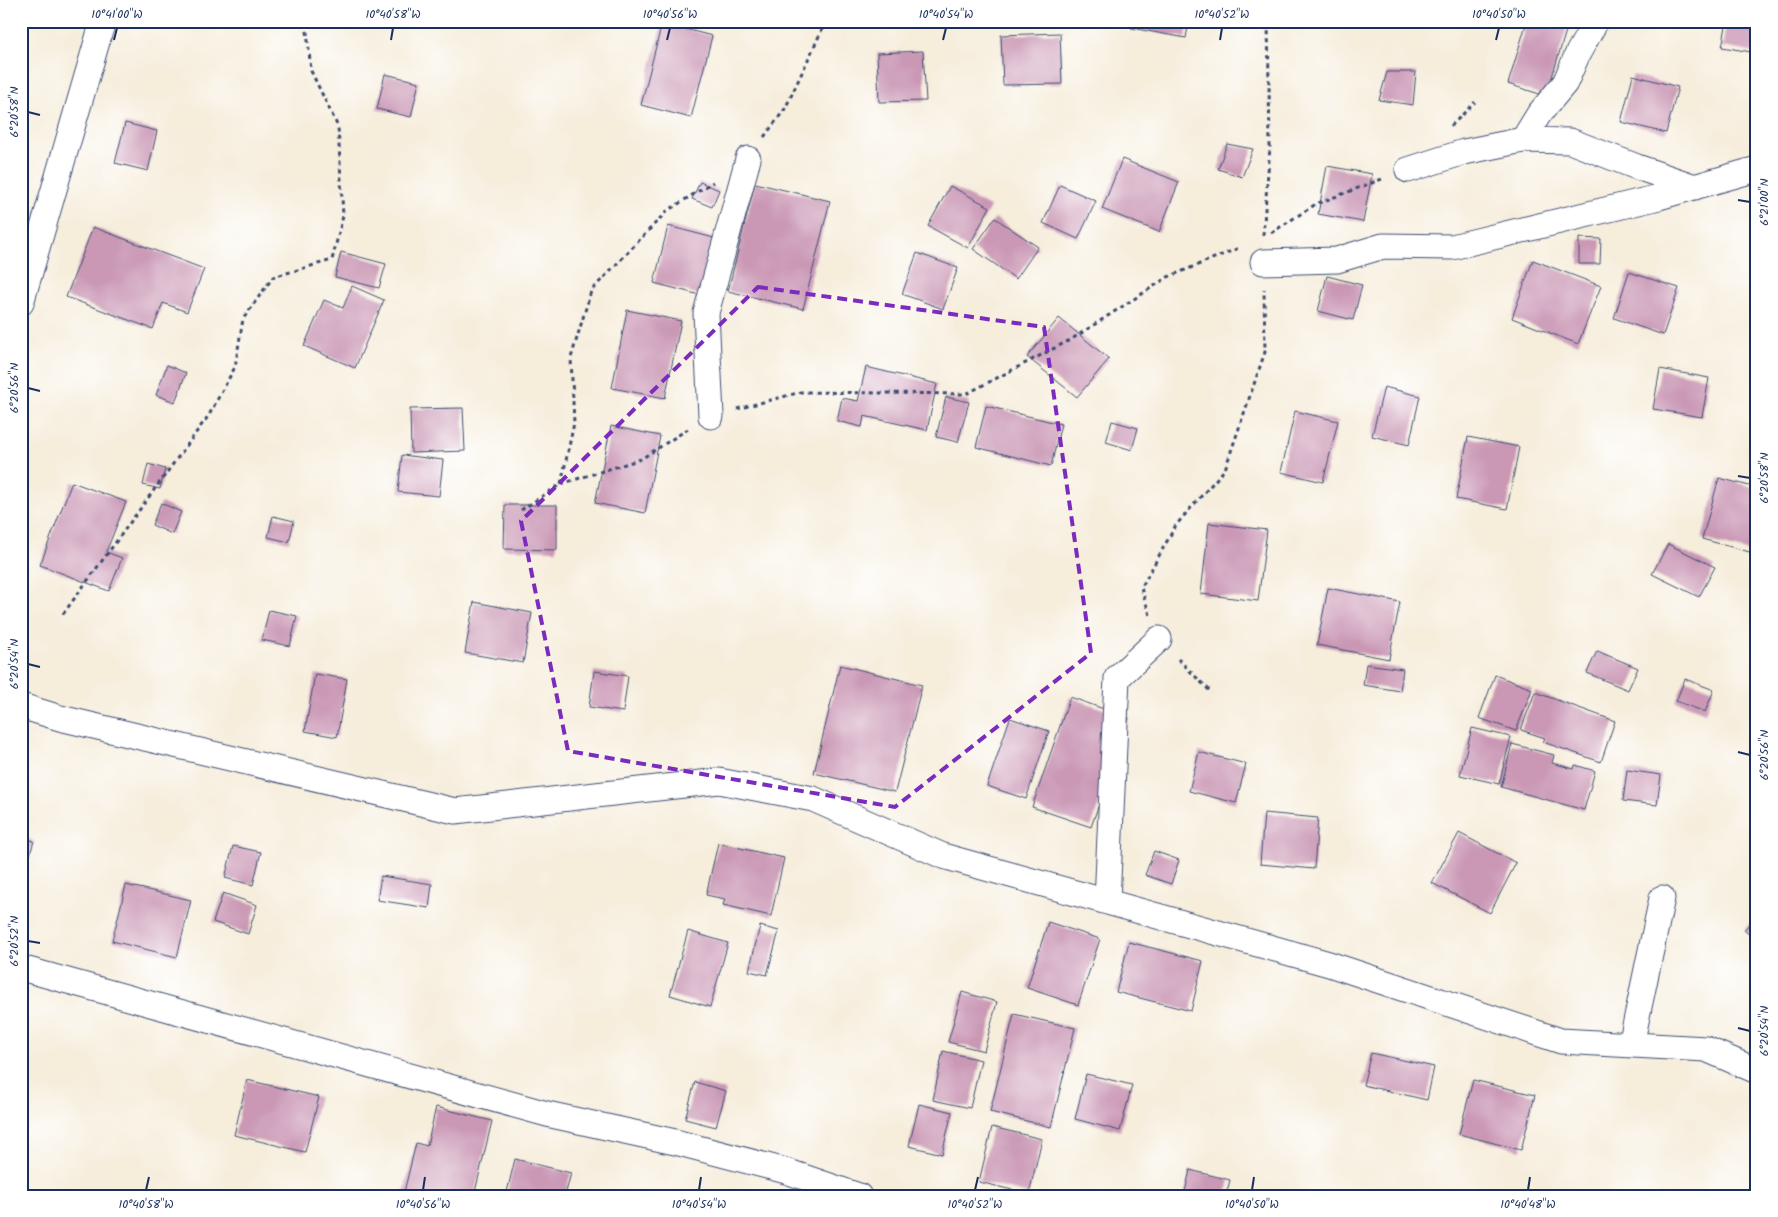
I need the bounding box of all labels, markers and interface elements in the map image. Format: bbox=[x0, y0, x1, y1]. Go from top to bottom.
text: 10°41'00"W bbox=[91, 5, 143, 24]
text: 10°40'58"W bbox=[365, 5, 421, 24]
text: 10°40'56"W bbox=[643, 5, 697, 24]
text: 10°40'54"W bbox=[919, 5, 973, 24]
text: 10°40'52"W bbox=[1195, 5, 1249, 24]
text: 10°40'50"W bbox=[1472, 5, 1526, 24]
text: 6°20'58"N bbox=[5, 86, 24, 138]
text: 6°21'00"N bbox=[1755, 178, 1774, 226]
text: 6°20'56"N bbox=[5, 363, 24, 413]
text: 6°20'58"N bbox=[1755, 452, 1774, 504]
text: 6°20'54"N bbox=[5, 639, 24, 689]
text: 6°20'56"N bbox=[1755, 730, 1774, 780]
text: 6°20'52"N bbox=[5, 916, 24, 966]
text: 6°20'54"N bbox=[1755, 1006, 1774, 1056]
text: 10°40'58"W bbox=[118, 1195, 174, 1214]
text: 10°40'56"W bbox=[396, 1195, 450, 1214]
text: 10°40'54"W bbox=[672, 1195, 726, 1214]
text: 10°40'52"W bbox=[948, 1195, 1002, 1214]
text: 10°40'50"W bbox=[1225, 1195, 1279, 1214]
text: 10°40'48"W bbox=[1500, 1195, 1556, 1214]

